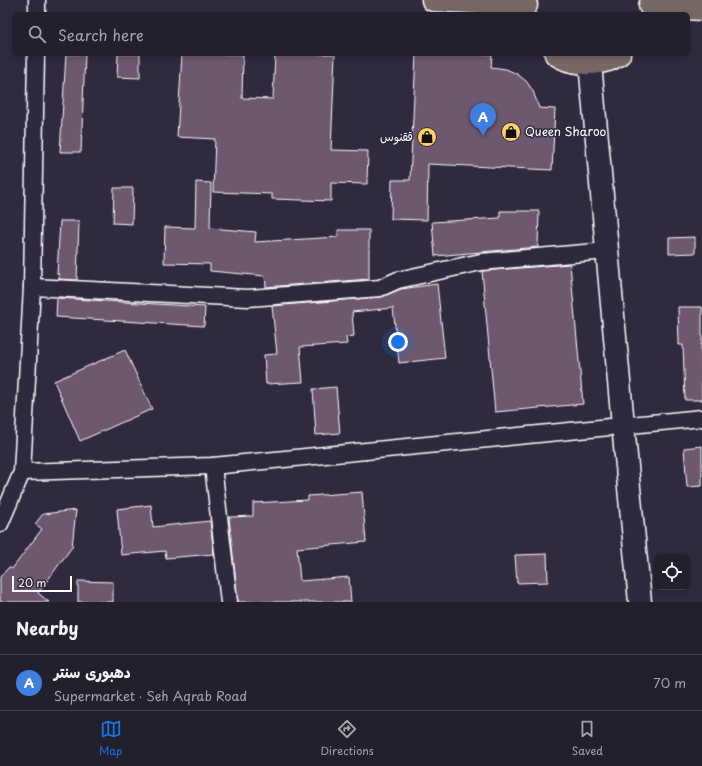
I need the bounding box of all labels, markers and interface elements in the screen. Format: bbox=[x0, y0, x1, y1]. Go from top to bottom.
search box bbox=[12, 12, 690, 56]
icon: search bbox=[26, 23, 48, 45]
text: Search here bbox=[58, 23, 144, 46]
pin: A bbox=[470, 103, 496, 136]
shop icon: Queen Sharoo bbox=[500, 121, 522, 143]
place label: Queen Sharoo bbox=[525, 122, 607, 140]
shop icon: ققنوس bbox=[416, 126, 438, 148]
place label: ققنوس bbox=[380, 127, 413, 145]
your location bbox=[388, 332, 408, 352]
map controls bbox=[654, 554, 690, 590]
button: locate bbox=[654, 554, 690, 590]
scale bar bbox=[12, 574, 72, 593]
text: 20 m bbox=[18, 574, 46, 591]
text: Nearby bbox=[16, 615, 78, 641]
text: دهبوری سنتر bbox=[54, 660, 131, 683]
text: A bbox=[24, 673, 34, 692]
text: 70 m bbox=[653, 673, 686, 692]
text: Supermarket · Seh Aqrab Road bbox=[54, 686, 247, 705]
tab: Map bbox=[99, 718, 122, 759]
tab: Directions bbox=[320, 718, 374, 759]
tab: Saved bbox=[572, 718, 603, 759]

